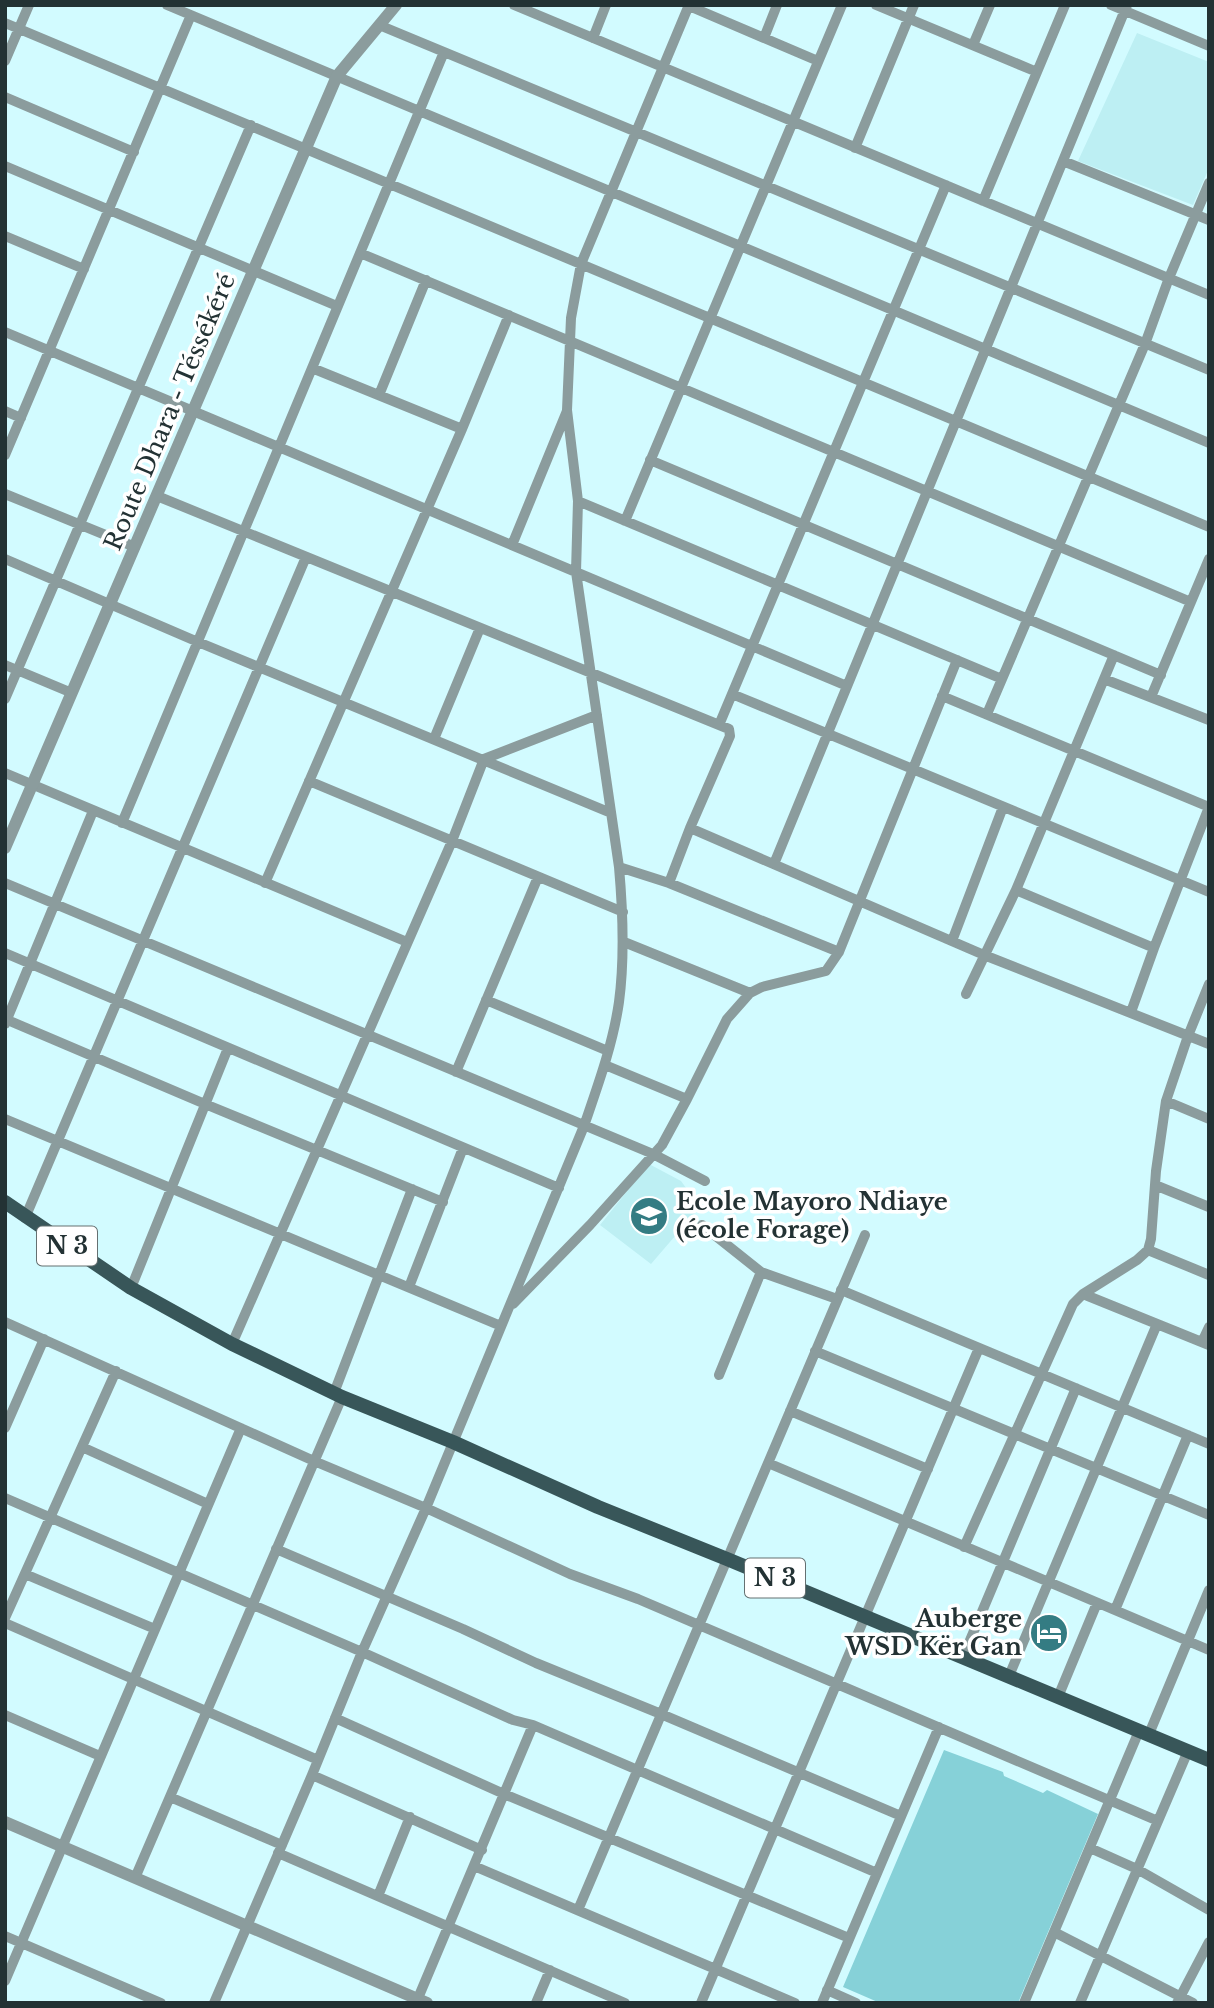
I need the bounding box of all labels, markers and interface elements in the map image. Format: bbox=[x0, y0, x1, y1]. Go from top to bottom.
street label: Route Dhara - Téssékéré bbox=[98, 269, 241, 555]
place label: Ecole Mayoro Ndiaye (école Forage) bbox=[676, 1187, 948, 1244]
school or university icon: Ecole Mayoro Ndiaye (école Forage) bbox=[628, 1195, 670, 1237]
road number: N 3 bbox=[37, 1226, 97, 1266]
road number: N 3 bbox=[745, 1558, 805, 1597]
place label: Auberge WSD Kër Gan bbox=[844, 1604, 1023, 1661]
hotel icon: Auberge WSD Kër Gan bbox=[1028, 1612, 1070, 1654]

